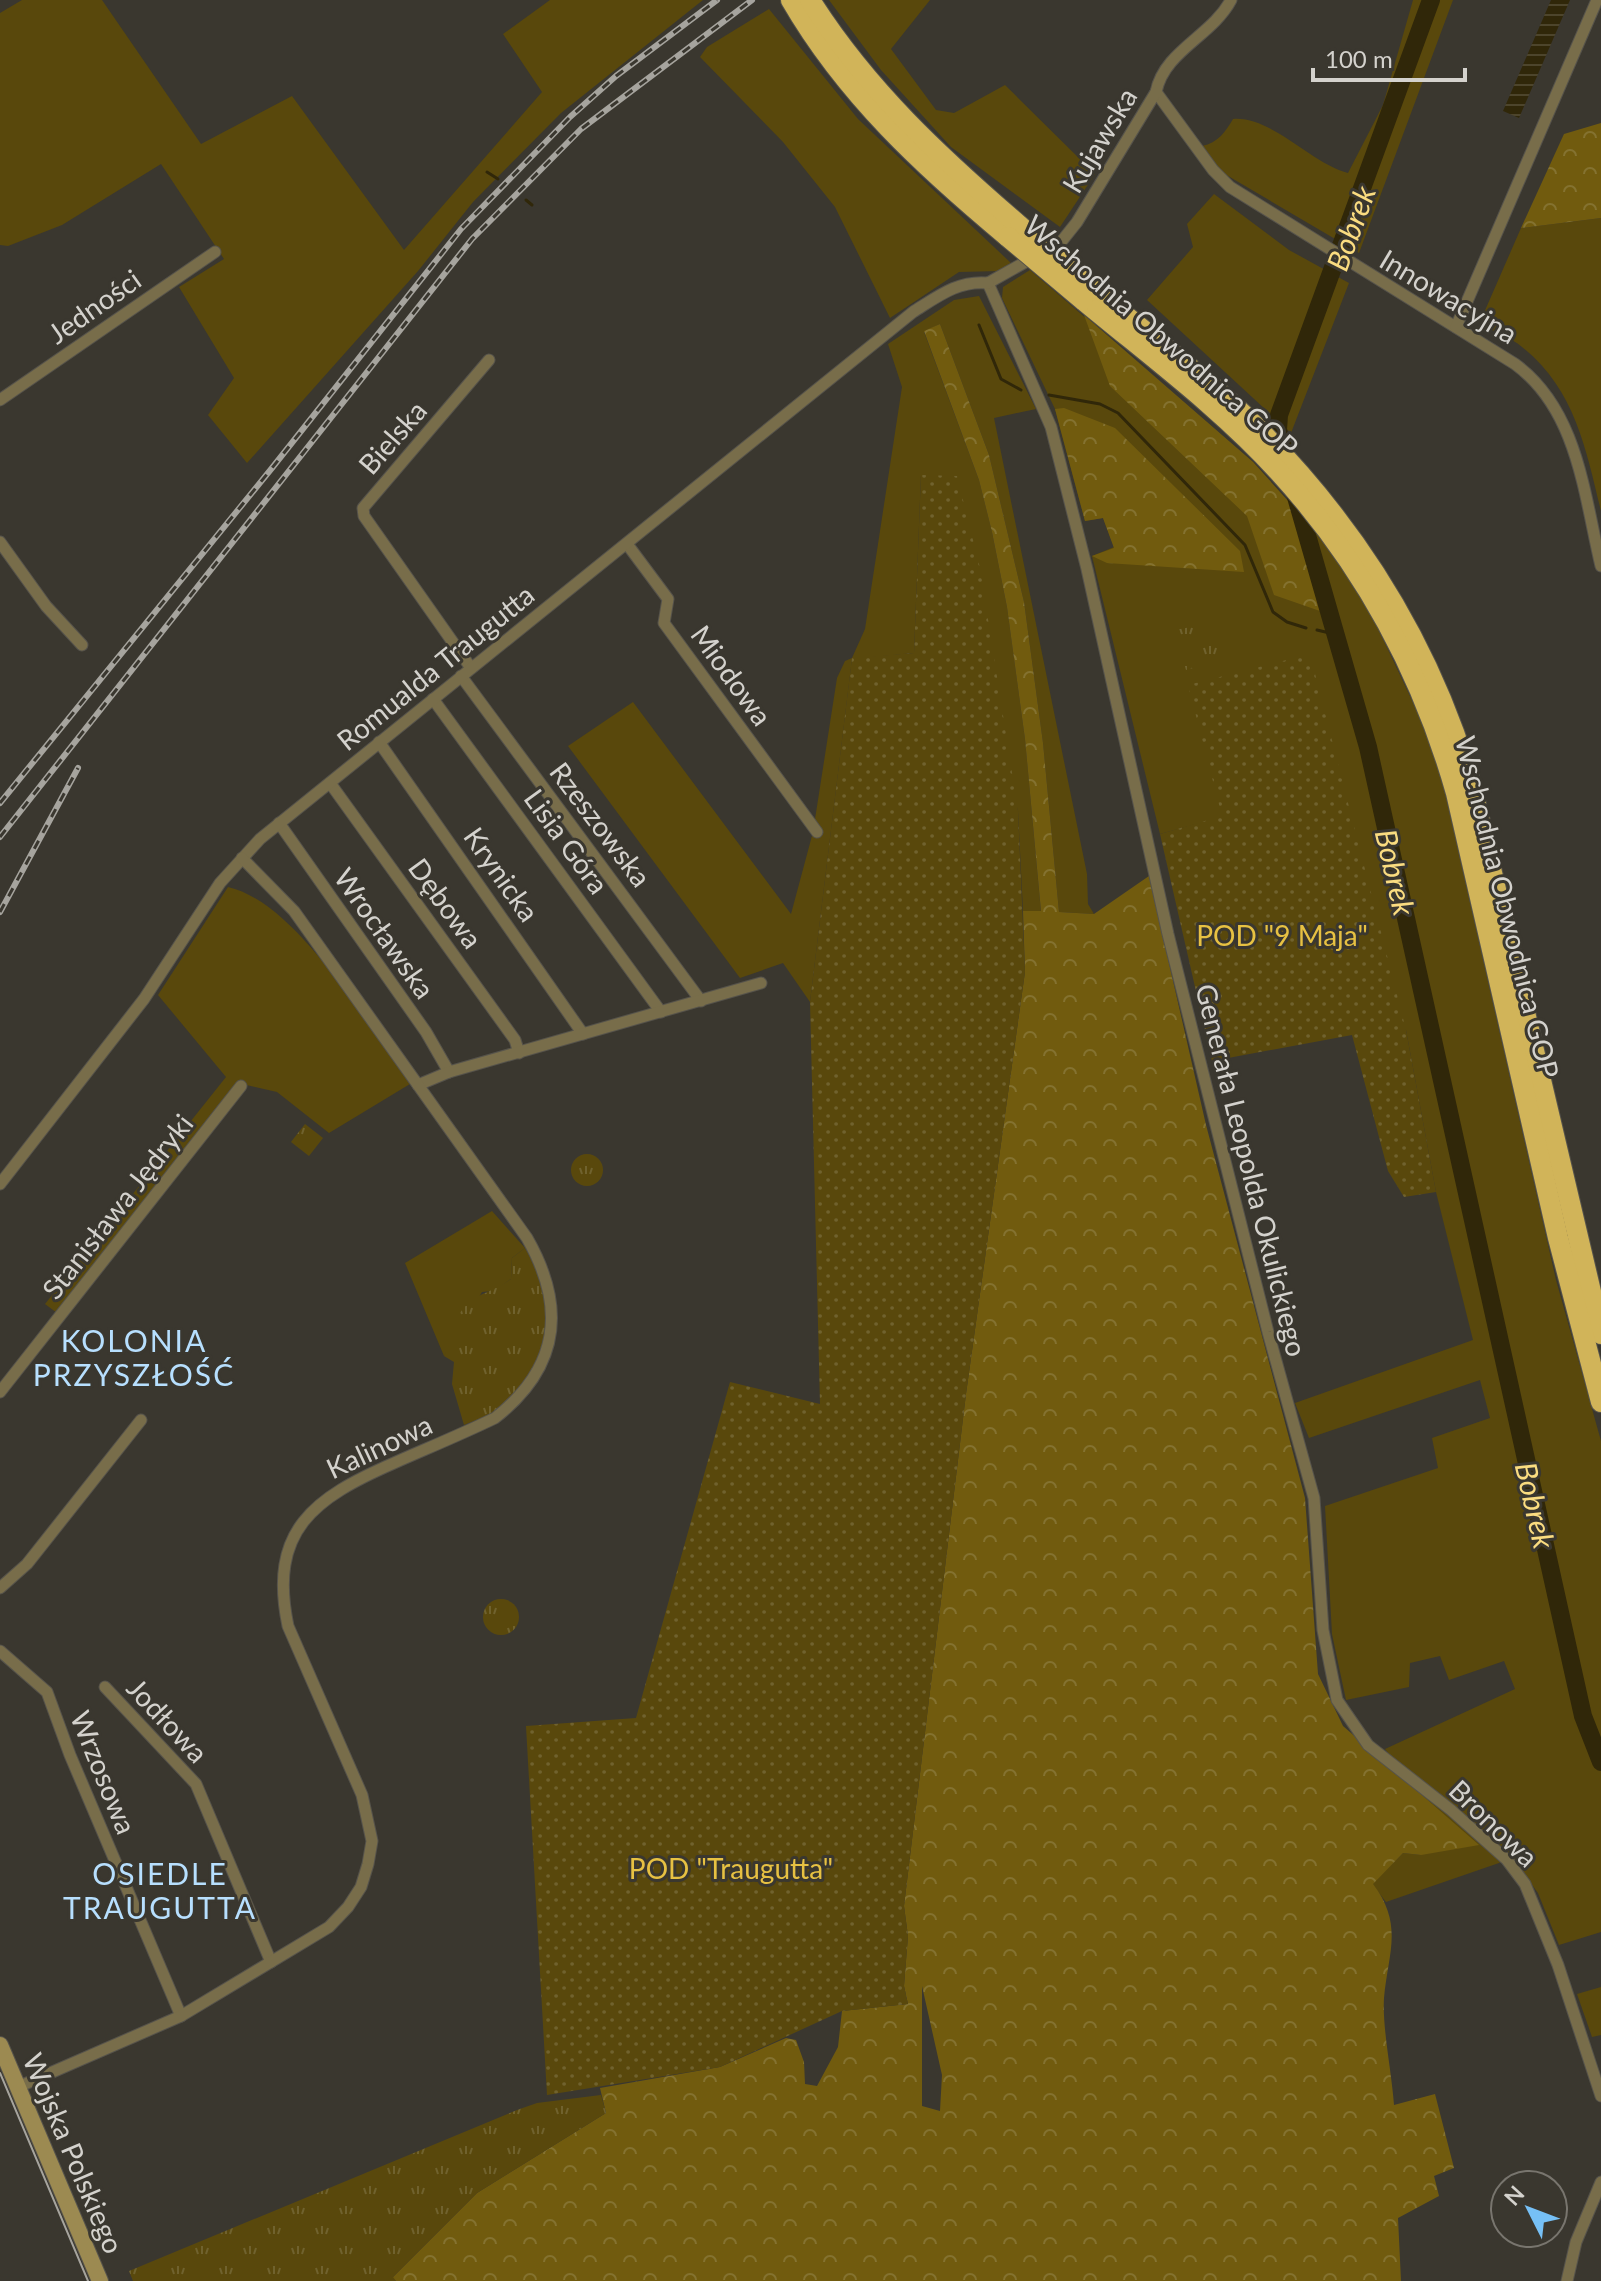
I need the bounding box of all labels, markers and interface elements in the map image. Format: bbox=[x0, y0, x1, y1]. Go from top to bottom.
scale bar bbox=[1313, 32, 1465, 82]
text: 100 m bbox=[1325, 44, 1393, 73]
street label: Kujawska bbox=[1055, 81, 1143, 199]
water label: Bobrek bbox=[1318, 180, 1382, 275]
street label: Wschodnia Obwodnica GOP bbox=[1018, 207, 1306, 463]
street label: Innowacyjna bbox=[1374, 242, 1524, 350]
street label: Jedności bbox=[41, 262, 147, 350]
street label: Bielska bbox=[351, 393, 433, 481]
street label: Romualda Traugutta bbox=[330, 577, 540, 757]
street label: Miodowa bbox=[684, 618, 780, 732]
street label: Wschodnia Obwodnica GOP bbox=[1449, 733, 1567, 1081]
street label: Rzeszowska bbox=[543, 755, 659, 893]
street label: Lisia Góra bbox=[518, 782, 616, 900]
street label: Krynicka bbox=[457, 820, 547, 928]
water label: Bobrek bbox=[1369, 825, 1424, 919]
street label: Dębowa bbox=[402, 851, 490, 955]
street label: Wrocławska bbox=[328, 861, 442, 1005]
park label: POD "9 Maja" bbox=[1196, 918, 1368, 952]
street label: Generała Leopolda Okulickiego bbox=[1189, 980, 1315, 1360]
street label: Stanisława Jędryki bbox=[34, 1107, 200, 1305]
district label: KOLONIA PRZYSZŁOŚĆ bbox=[33, 1322, 235, 1392]
street label: Kalinowa bbox=[321, 1407, 437, 1485]
water label: Bobrek bbox=[1509, 1458, 1564, 1552]
street label: Jodłowa bbox=[120, 1671, 216, 1769]
street label: Wrzosowa bbox=[64, 1705, 144, 1839]
street label: Bronowa bbox=[1443, 1772, 1545, 1874]
park label: POD "Traugutta" bbox=[629, 1851, 833, 1885]
district label: OSIEDLE TRAUGUTTA bbox=[63, 1855, 257, 1925]
street label: Wojska Polskiego bbox=[17, 2048, 131, 2258]
north arrow bbox=[1489, 2169, 1569, 2249]
text: N bbox=[1498, 2180, 1529, 2211]

